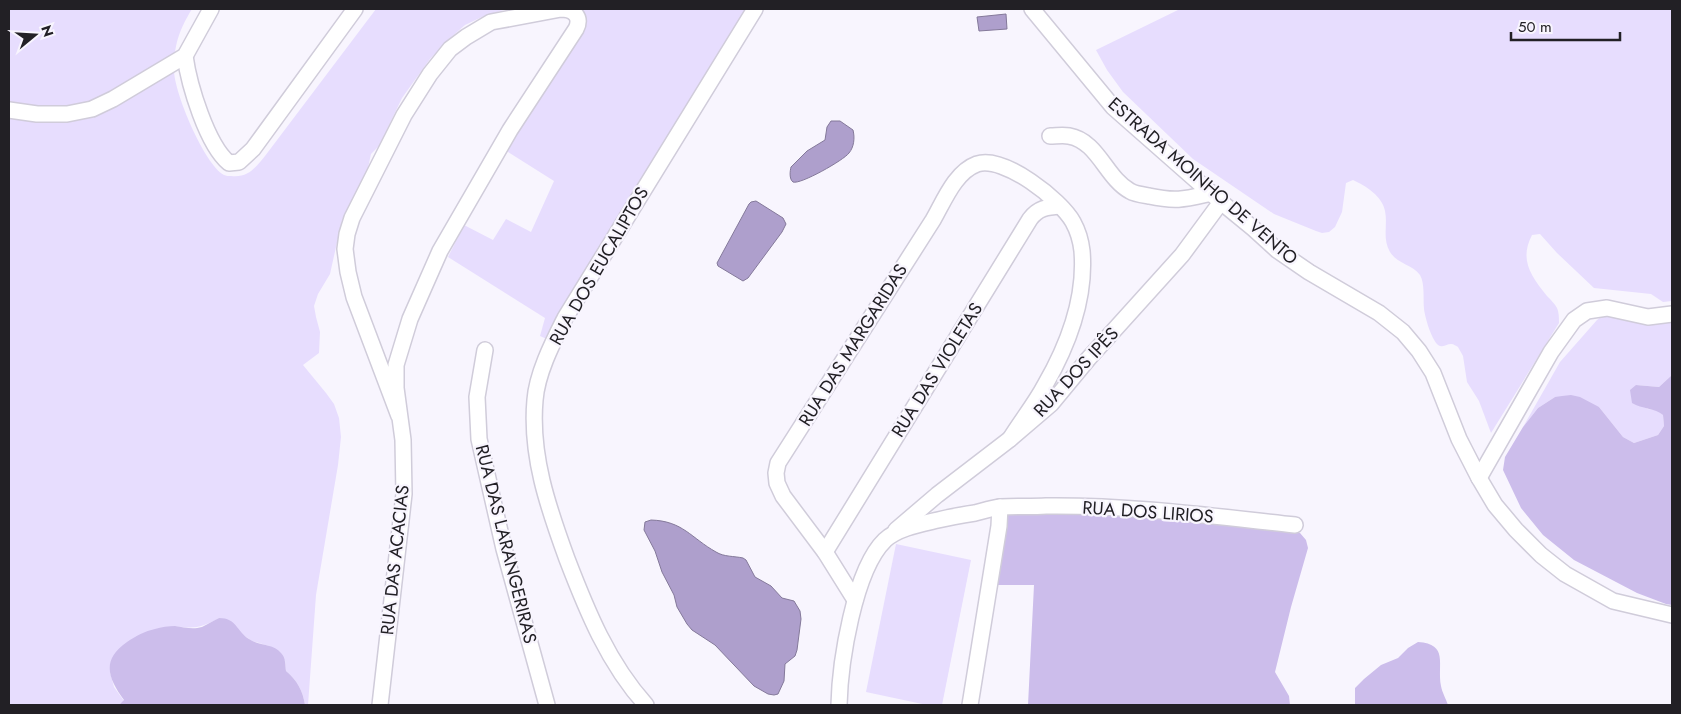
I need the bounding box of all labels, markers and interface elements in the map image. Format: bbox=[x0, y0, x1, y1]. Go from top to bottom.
north arrow bbox=[10, 10, 60, 60]
scale bar bbox=[1511, 10, 1620, 42]
text: 50 m bbox=[1518, 16, 1552, 38]
text: N bbox=[36, 23, 59, 39]
street label: ESTRADA MOINHO DE VENTO bbox=[1103, 91, 1303, 271]
street label: RUA DOS EUCALIPTOS bbox=[543, 182, 655, 350]
street label: RUA DAS MARGARIDAS bbox=[792, 259, 914, 431]
street label: RUA DAS VIOLETAS bbox=[885, 298, 989, 442]
street label: RUA DOS IPÊS bbox=[1027, 321, 1125, 423]
street label: RUA DAS LARANGERIRAS bbox=[469, 442, 543, 646]
street label: RUA DAS ACACIAS bbox=[374, 484, 416, 636]
street label: RUA DOS LIRIOS bbox=[1082, 494, 1215, 530]

